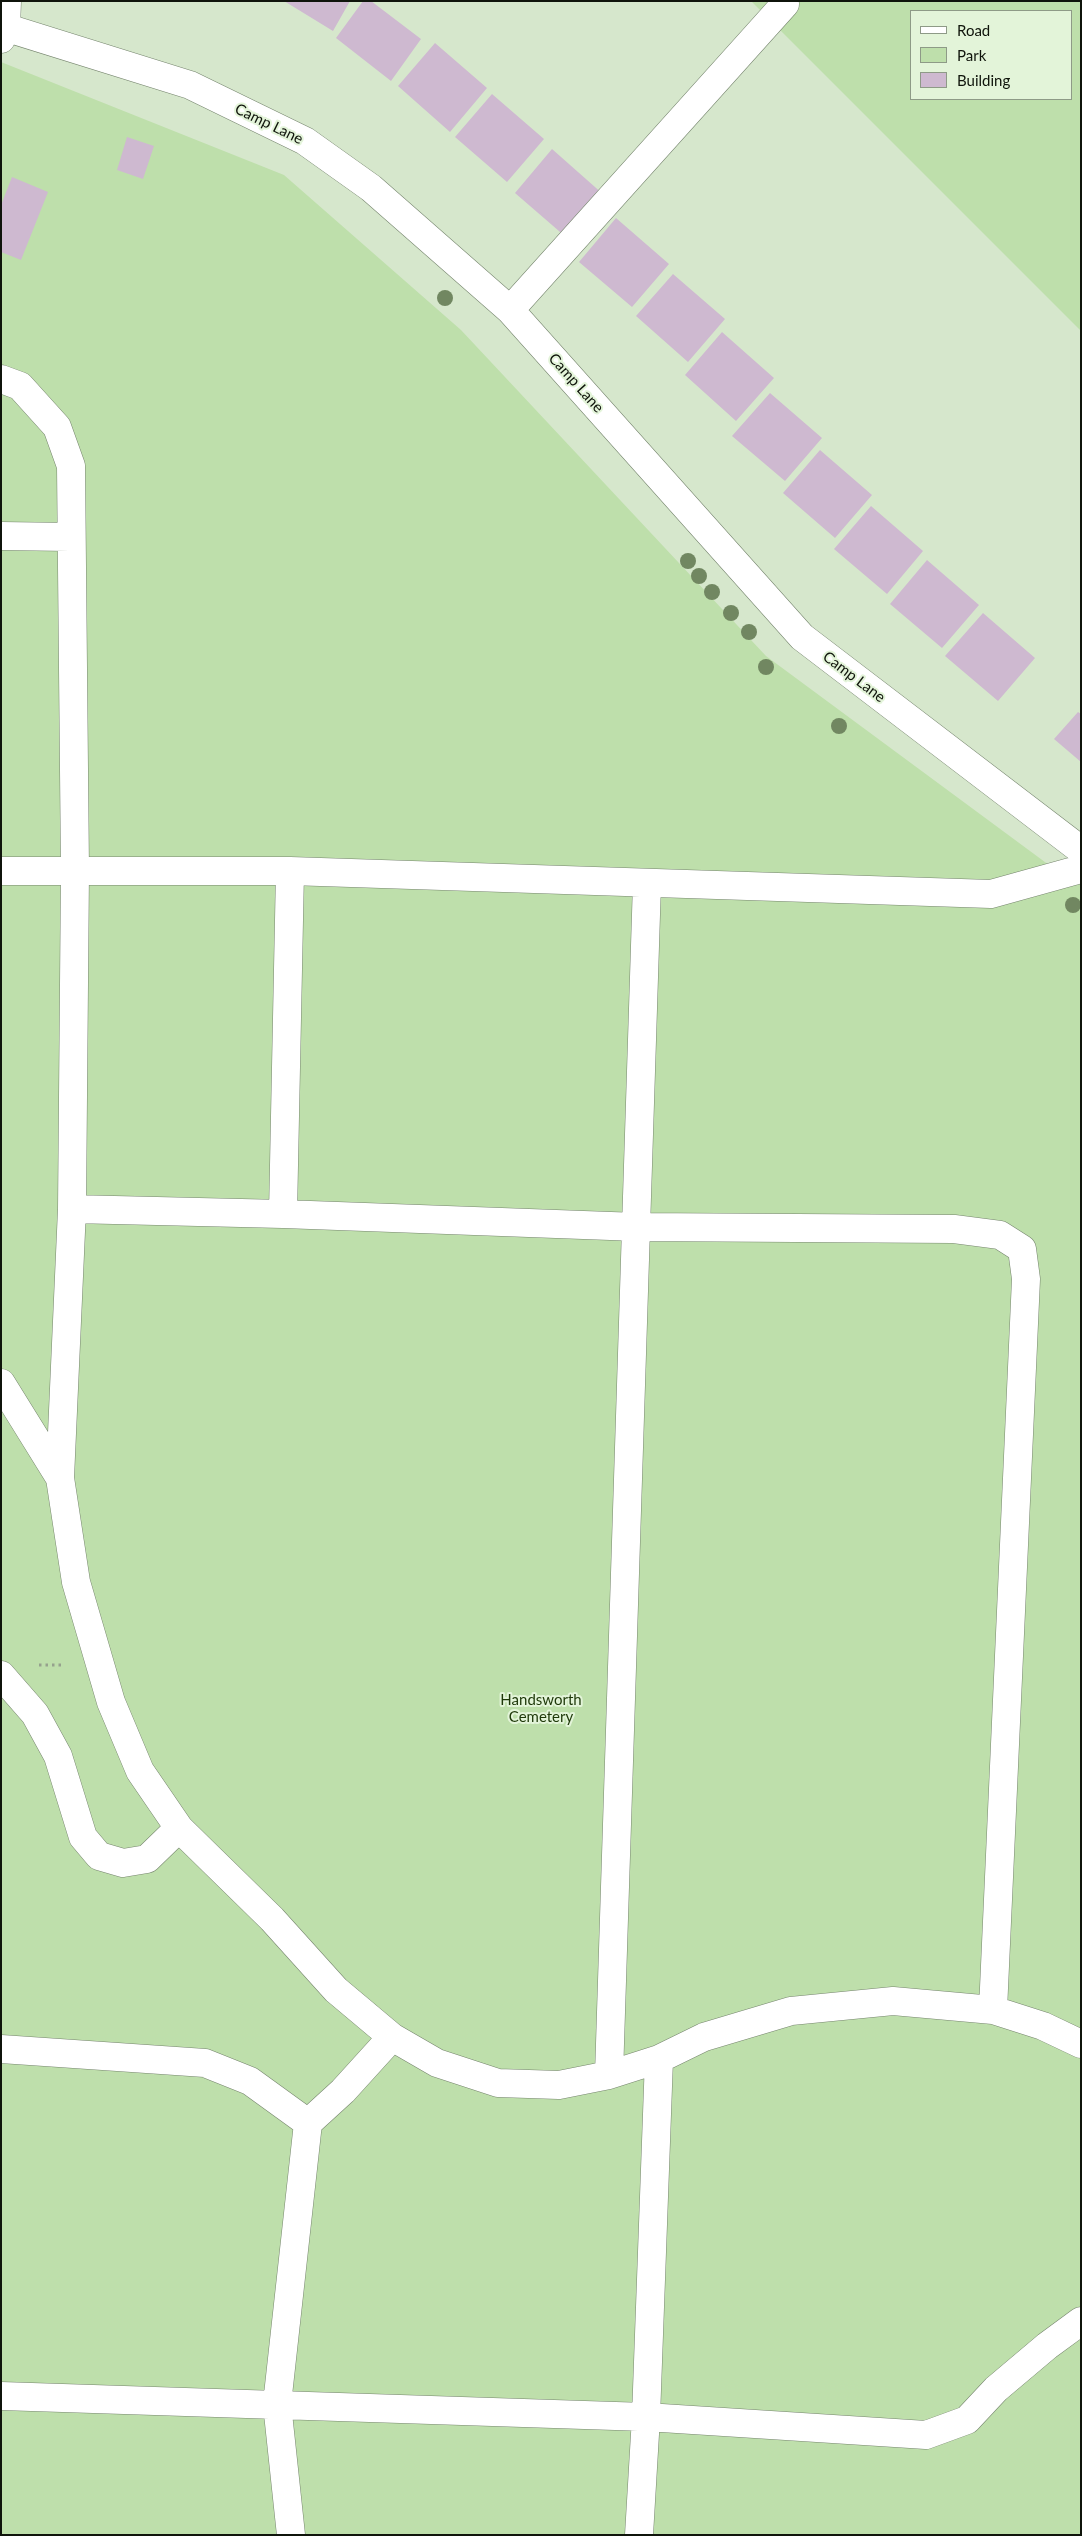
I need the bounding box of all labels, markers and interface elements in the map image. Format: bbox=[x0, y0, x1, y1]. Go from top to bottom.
legend bbox=[910, 10, 1072, 100]
text: Road bbox=[957, 21, 990, 39]
text: Park bbox=[957, 46, 986, 64]
text: Building bbox=[957, 71, 1010, 89]
street label: Camp Lane bbox=[232, 100, 306, 148]
street label: Camp Lane bbox=[545, 350, 607, 416]
street label: Camp Lane bbox=[819, 648, 889, 706]
park label: Handsworth Cemetery bbox=[500, 1691, 582, 1726]

